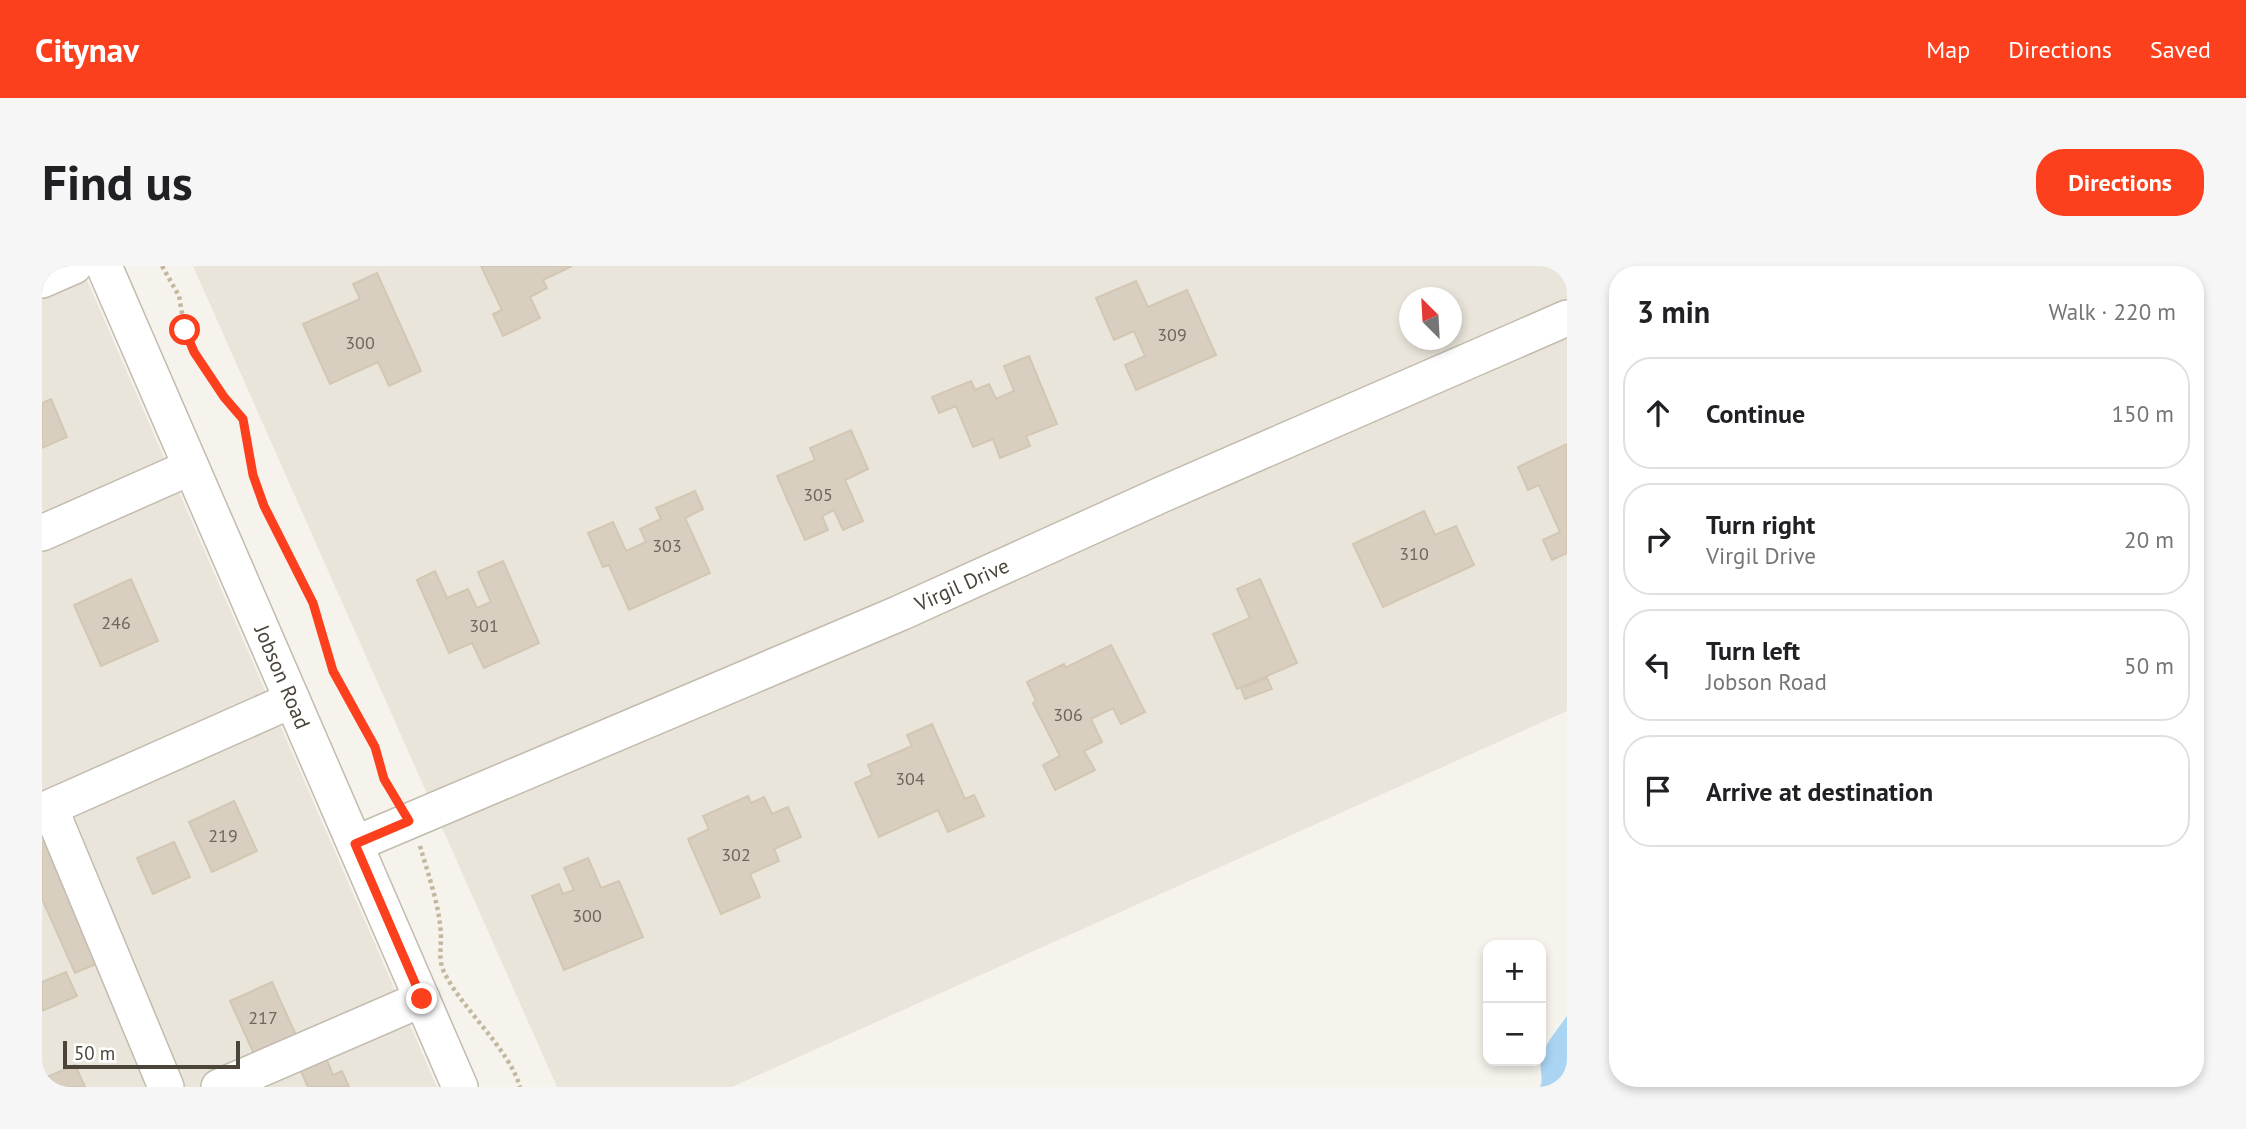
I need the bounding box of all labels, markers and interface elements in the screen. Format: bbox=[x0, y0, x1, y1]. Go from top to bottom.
text: Citynav bbox=[35, 28, 139, 71]
text: Map bbox=[1926, 34, 1970, 65]
text: Directions bbox=[2008, 34, 2112, 65]
text: Saved bbox=[2150, 34, 2211, 65]
button: Directions bbox=[2036, 149, 2204, 216]
text: Find us bbox=[42, 150, 193, 214]
north arrow bbox=[1399, 287, 1462, 350]
text: 3 min bbox=[1637, 292, 1710, 331]
text: Walk · 220 m bbox=[2049, 297, 2176, 326]
route start bbox=[169, 314, 200, 345]
house number: 309 bbox=[1157, 323, 1187, 346]
house number: 300 bbox=[345, 331, 375, 354]
icon: ahead bbox=[1639, 394, 1677, 432]
text: Continue bbox=[1706, 397, 1805, 430]
text: 150 m bbox=[2112, 399, 2174, 428]
house number: 305 bbox=[803, 483, 833, 506]
text: Turn right bbox=[1706, 508, 1815, 541]
icon: right bbox=[1639, 520, 1677, 558]
text: 20 m bbox=[2124, 525, 2174, 554]
house number: 303 bbox=[652, 534, 682, 557]
text: Virgil Drive bbox=[1706, 541, 1816, 570]
house number: 310 bbox=[1399, 542, 1429, 565]
street label: Virgil Drive bbox=[910, 552, 1013, 618]
house number: 246 bbox=[101, 611, 131, 634]
house number: 301 bbox=[469, 614, 499, 637]
street label: Jobson Road bbox=[248, 620, 316, 733]
text: Turn left bbox=[1706, 634, 1800, 667]
icon: left bbox=[1639, 646, 1677, 684]
text: 50 m bbox=[2124, 651, 2174, 680]
text: Jobson Road bbox=[1706, 667, 1827, 696]
house number: 306 bbox=[1053, 703, 1083, 726]
house number: 304 bbox=[895, 767, 925, 790]
icon: arrive bbox=[1639, 772, 1677, 810]
text: Arrive at destination bbox=[1706, 775, 1933, 808]
house number: 219 bbox=[208, 824, 238, 847]
house number: 302 bbox=[721, 843, 751, 866]
house number: 300 bbox=[572, 904, 602, 927]
map controls bbox=[1483, 940, 1546, 1066]
button: + bbox=[1483, 940, 1546, 1003]
route end bbox=[406, 983, 437, 1014]
button: − bbox=[1483, 1003, 1546, 1066]
house number: 217 bbox=[248, 1006, 278, 1029]
scale bar bbox=[63, 1038, 240, 1070]
text: 50 m bbox=[74, 1041, 115, 1065]

